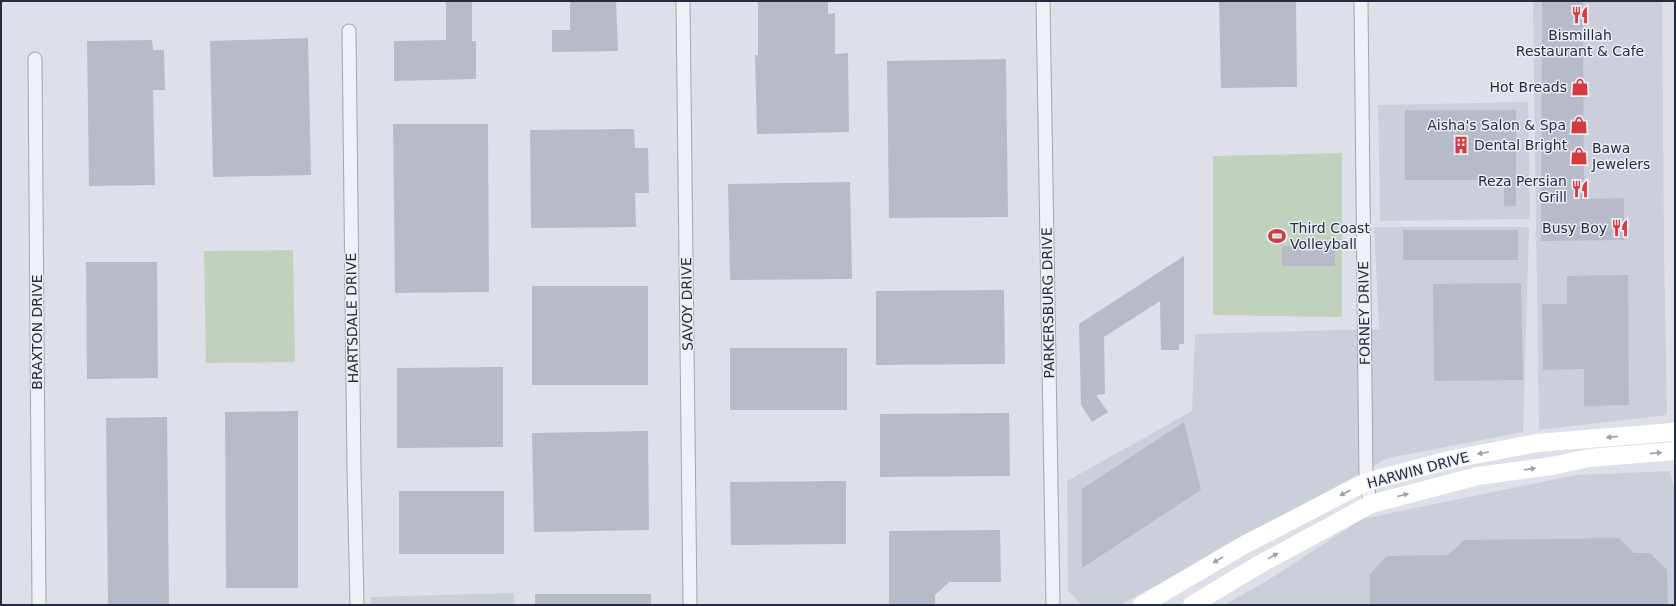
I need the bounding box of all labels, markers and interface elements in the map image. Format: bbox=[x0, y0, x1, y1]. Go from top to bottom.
restaurant icon: Bismillah Restaurant & Cafe bbox=[1570, 5, 1590, 25]
place label: Bismillah Restaurant & Cafe bbox=[1516, 27, 1644, 59]
shop icon: Hot Breads bbox=[1570, 77, 1590, 97]
place label: Hot Breads bbox=[1490, 79, 1567, 95]
shop icon: Aisha's Salon & Spa bbox=[1569, 115, 1589, 135]
place label: Aisha's Salon & Spa bbox=[1427, 117, 1566, 133]
building icon: Dental Bright bbox=[1451, 135, 1471, 155]
place label: Dental Bright bbox=[1474, 137, 1568, 153]
place label: Bawa Jewelers bbox=[1591, 140, 1650, 172]
shop icon: Bawa Jewelers bbox=[1569, 146, 1589, 166]
place label: Reza Persian Grill bbox=[1478, 173, 1567, 205]
restaurant icon: Reza Persian Grill bbox=[1570, 179, 1590, 199]
restaurant icon: Busy Boy bbox=[1610, 218, 1630, 238]
place label: Third Coast Volleyball bbox=[1289, 220, 1370, 252]
place label: Busy Boy bbox=[1542, 220, 1607, 236]
sports icon: Third Coast Volleyball bbox=[1267, 226, 1287, 246]
street label: PARKERSBURG DRIVE bbox=[1039, 227, 1057, 379]
street label: HARTSDALE DRIVE bbox=[343, 253, 361, 383]
street label: SAVOY DRIVE bbox=[678, 257, 696, 351]
street label: FORNEY DRIVE bbox=[1355, 261, 1373, 365]
street label: BRAXTON DRIVE bbox=[29, 274, 45, 390]
one-way arrow bbox=[1606, 433, 1618, 440]
street label: HARWIN DRIVE bbox=[1365, 449, 1471, 491]
one-way arrow bbox=[1650, 449, 1662, 456]
one-way arrow bbox=[1477, 451, 1489, 457]
one-way arrow bbox=[1524, 466, 1536, 472]
one-way arrow bbox=[1339, 489, 1351, 496]
one-way arrow bbox=[1397, 492, 1409, 498]
one-way arrow bbox=[1267, 553, 1279, 560]
one-way arrow bbox=[1212, 556, 1224, 563]

